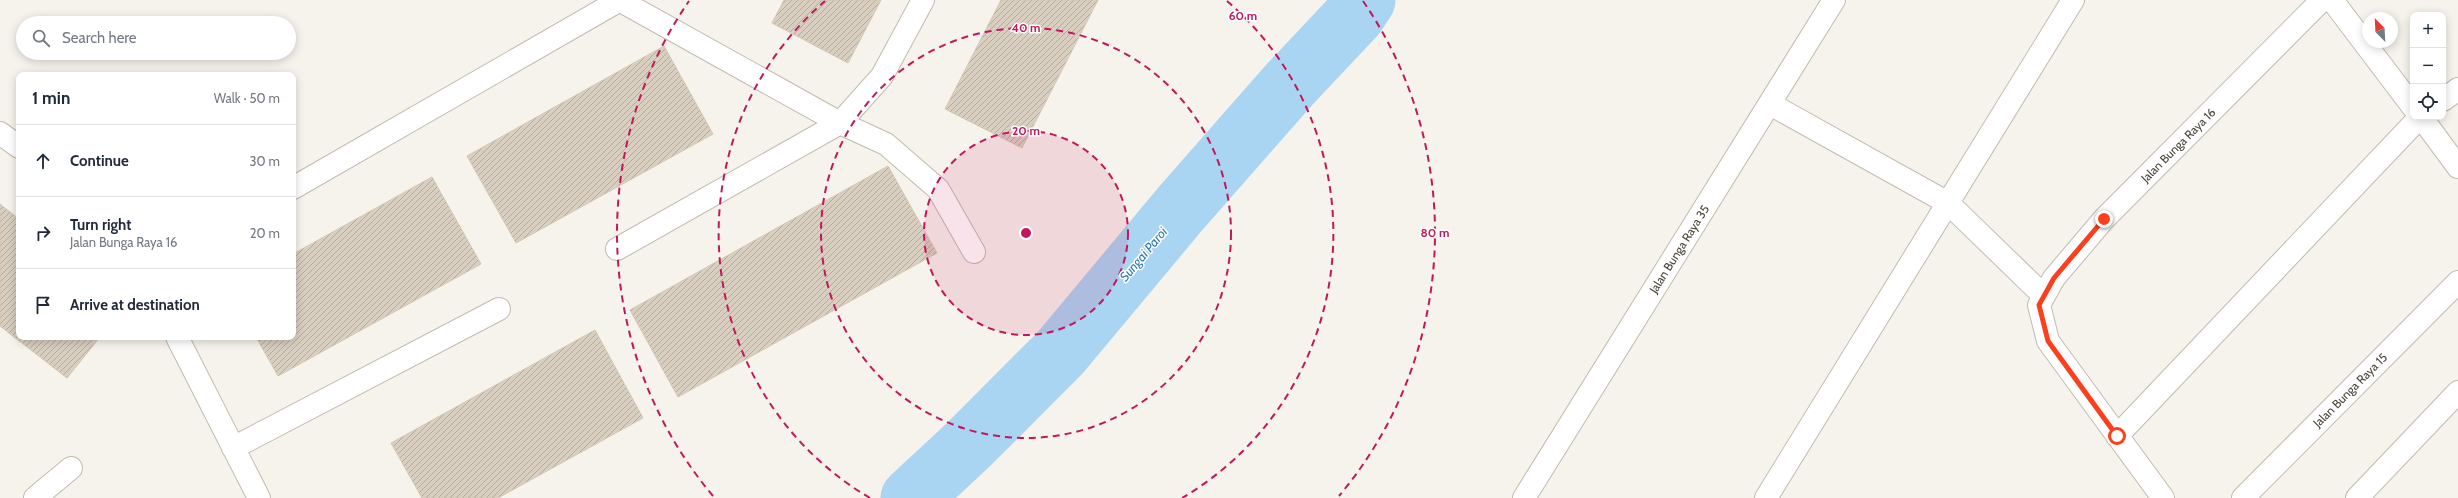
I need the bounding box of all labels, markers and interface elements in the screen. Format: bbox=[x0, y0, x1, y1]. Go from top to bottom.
text: 60 m bbox=[1229, 8, 1257, 23]
north arrow bbox=[2362, 12, 2398, 48]
map controls bbox=[2410, 12, 2446, 120]
button: + bbox=[2410, 12, 2446, 48]
search box bbox=[16, 16, 296, 60]
text: 40 m bbox=[1011, 20, 1041, 35]
icon: search bbox=[30, 27, 52, 49]
text: Search here bbox=[62, 29, 137, 47]
button: − bbox=[2410, 48, 2446, 84]
button: locate bbox=[2410, 84, 2446, 120]
text: 1 min bbox=[32, 88, 70, 108]
text: Walk · 50 m bbox=[214, 90, 280, 106]
street label: Jalan Bunga Raya 16 bbox=[2137, 105, 2218, 186]
text: 20 m bbox=[1012, 123, 1040, 138]
icon: ahead bbox=[32, 150, 54, 172]
text: Continue bbox=[70, 152, 129, 170]
text: 30 m bbox=[250, 153, 280, 169]
street label: Jalan Bunga Raya 35 bbox=[1645, 202, 1712, 297]
route end bbox=[2095, 210, 2113, 228]
text: Turn right bbox=[70, 216, 131, 234]
icon: right bbox=[32, 222, 54, 244]
water label: Sungai Paroi bbox=[1116, 224, 1170, 284]
text: 20 m bbox=[250, 225, 280, 241]
text: 80 m bbox=[1421, 225, 1449, 240]
centre of rings bbox=[1019, 226, 1033, 240]
text: Jalan Bunga Raya 16 bbox=[70, 234, 177, 250]
icon: arrive bbox=[32, 294, 54, 316]
text: Arrive at destination bbox=[70, 296, 200, 314]
street label: Jalan Bunga Raya 15 bbox=[2309, 350, 2390, 431]
route start bbox=[2108, 427, 2126, 445]

